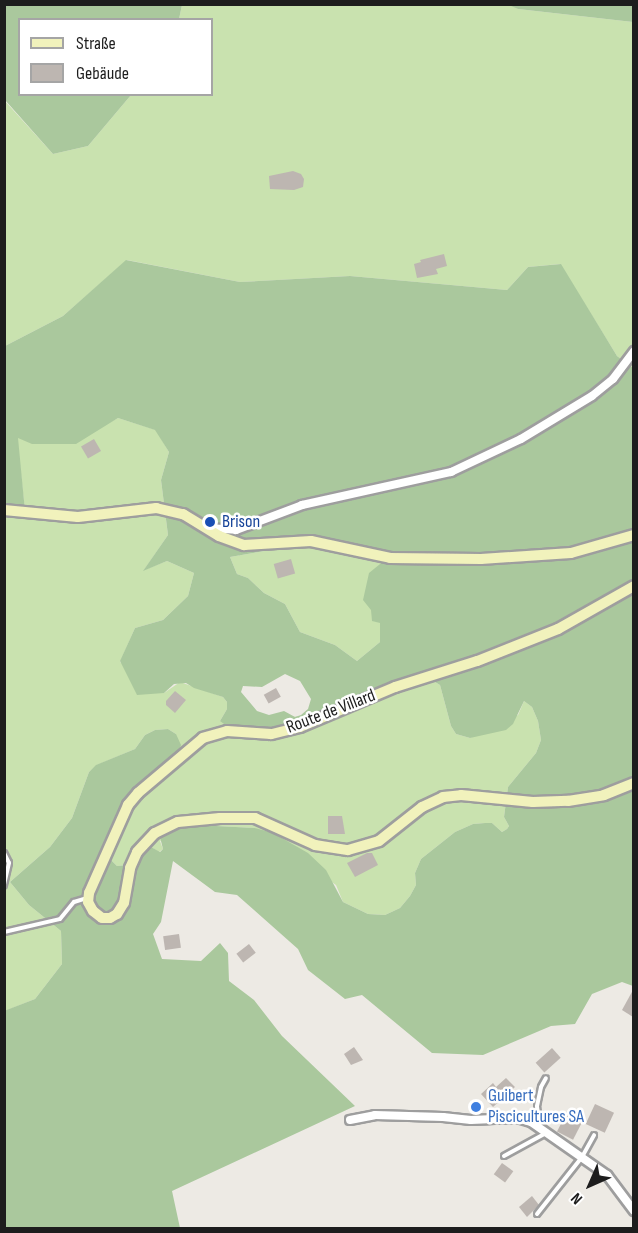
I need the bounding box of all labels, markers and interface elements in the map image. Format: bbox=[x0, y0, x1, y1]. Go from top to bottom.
legend bbox=[18, 18, 213, 96]
text: Straße bbox=[76, 33, 116, 54]
text: Gebäude bbox=[76, 63, 129, 84]
place label: Brison bbox=[222, 511, 260, 533]
marker: Brison bbox=[203, 515, 217, 529]
street label: Route de Villard bbox=[283, 685, 379, 739]
place label: Guibert Piscicultures SA bbox=[488, 1086, 584, 1128]
marker: Guibert Piscicultures SA bbox=[469, 1100, 483, 1114]
north arrow bbox=[560, 1155, 620, 1215]
text: N bbox=[567, 1188, 587, 1208]

